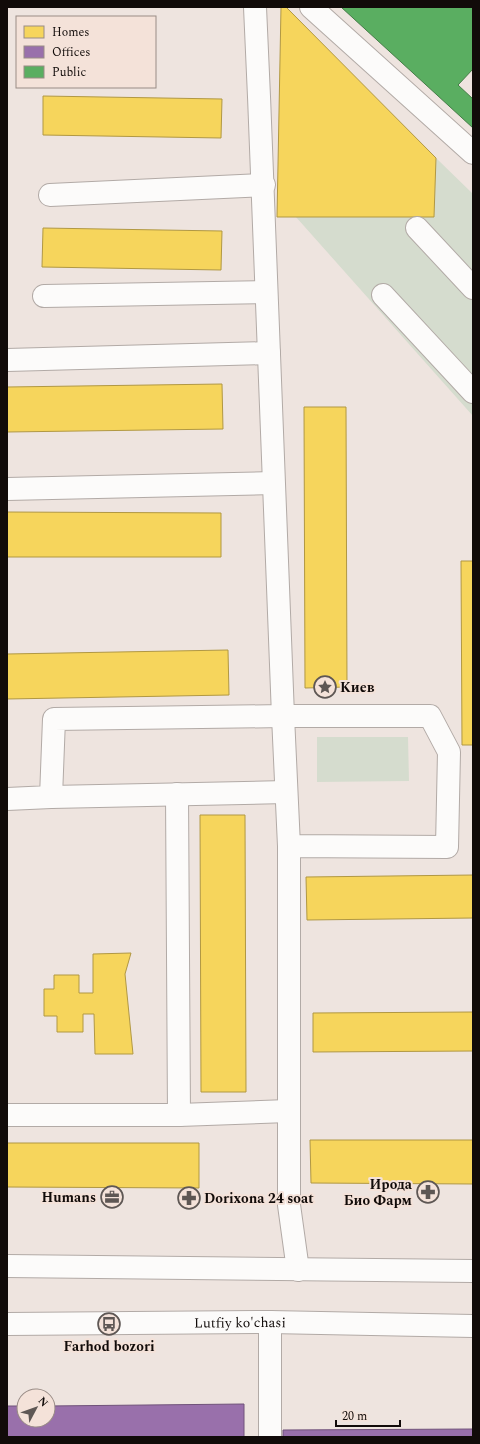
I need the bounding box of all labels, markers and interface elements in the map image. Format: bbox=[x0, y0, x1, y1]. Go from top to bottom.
legend bbox=[16, 16, 156, 88]
text: Homes bbox=[52, 23, 90, 42]
text: Offices bbox=[52, 43, 91, 62]
text: Public bbox=[52, 63, 86, 82]
place icon: Киев bbox=[312, 674, 338, 700]
place label: Киев bbox=[340, 677, 375, 698]
place label: Ирода Био Фарм bbox=[344, 1174, 413, 1211]
pharmacy icon: Ирода Био Фарм bbox=[415, 1179, 441, 1205]
office icon: Humans bbox=[99, 1184, 125, 1210]
pharmacy icon: Dorixona 24 soat bbox=[176, 1185, 202, 1211]
place label: Humans bbox=[41, 1187, 96, 1208]
place label: Dorixona 24 soat bbox=[204, 1188, 314, 1209]
bus stop icon: Farhod bozori bbox=[96, 1311, 122, 1337]
street label: Lutfiy ko'chasi bbox=[194, 1311, 286, 1333]
place label: Farhod bozori bbox=[63, 1336, 155, 1357]
north arrow bbox=[16, 1388, 56, 1428]
text: N bbox=[34, 1393, 53, 1411]
scale bar bbox=[336, 1402, 400, 1428]
text: 20 m bbox=[342, 1407, 367, 1426]

